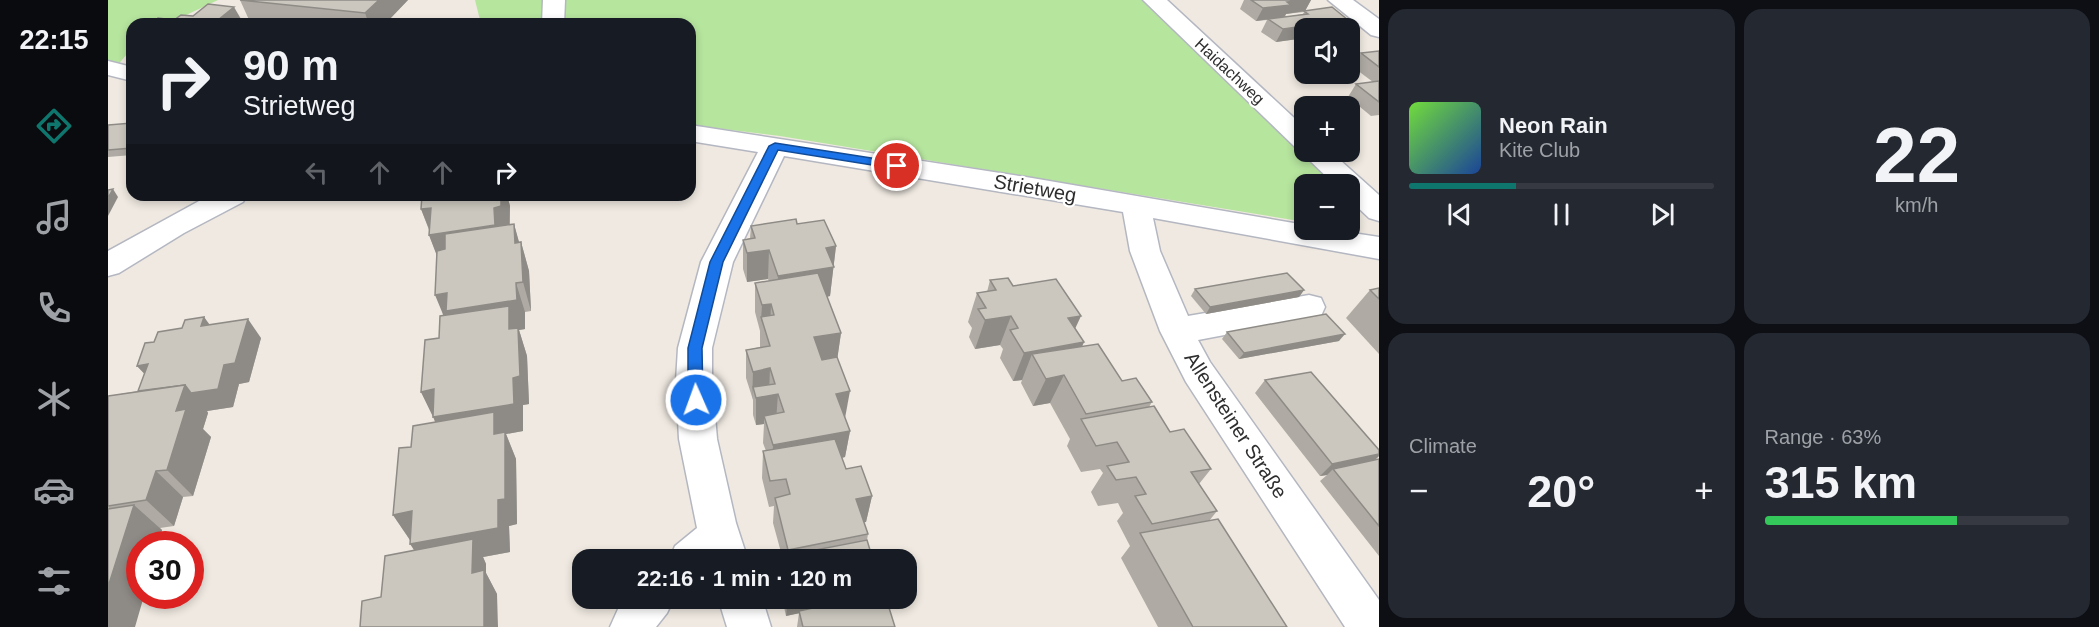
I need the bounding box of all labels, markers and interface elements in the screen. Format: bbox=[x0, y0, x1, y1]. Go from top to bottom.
map controls bbox=[1294, 18, 1360, 240]
button: sound bbox=[1294, 18, 1360, 84]
text: 22:15 bbox=[19, 25, 89, 55]
street label: Haidachweg bbox=[1192, 35, 1268, 108]
icon: right bbox=[144, 42, 222, 120]
text: 90 m bbox=[243, 42, 339, 89]
text: Strietweg bbox=[243, 91, 356, 121]
button: + bbox=[1294, 96, 1360, 162]
icon: directions bbox=[33, 105, 75, 147]
text: 22 bbox=[1873, 111, 1960, 199]
text: Neon Rain bbox=[1499, 113, 1608, 138]
text: Kite Club bbox=[1499, 139, 1580, 161]
pin bbox=[871, 140, 922, 191]
icon: arrive bbox=[880, 149, 913, 182]
icon: left bbox=[300, 156, 333, 189]
icon: ahead bbox=[363, 156, 396, 189]
icon: ahead bbox=[426, 156, 459, 189]
icon: right bbox=[489, 156, 522, 189]
street label: Strietweg bbox=[992, 170, 1078, 206]
button: − bbox=[1294, 174, 1360, 240]
text: km/h bbox=[1895, 194, 1938, 216]
icon: music bbox=[33, 196, 75, 238]
icon: previous bbox=[1443, 198, 1476, 231]
icon: pause bbox=[1545, 198, 1578, 231]
icon: next bbox=[1646, 198, 1679, 231]
icon: phone bbox=[33, 287, 75, 329]
street label: Allensteiner Straße bbox=[1180, 348, 1292, 502]
position arrow bbox=[664, 368, 728, 432]
icon: climate bbox=[33, 378, 75, 420]
text: Range · 63% bbox=[1765, 426, 1881, 448]
text: Climate bbox=[1409, 435, 1477, 457]
text: 315 km bbox=[1765, 457, 1917, 508]
text: 20° bbox=[1527, 466, 1595, 517]
icon: car bbox=[33, 469, 75, 511]
text: − bbox=[1409, 472, 1428, 509]
text: + bbox=[1694, 472, 1714, 509]
speed limit sign: 30 bbox=[126, 531, 204, 609]
icon: filters bbox=[33, 560, 75, 602]
text: 22:16 · 1 min · 120 m bbox=[637, 566, 852, 591]

